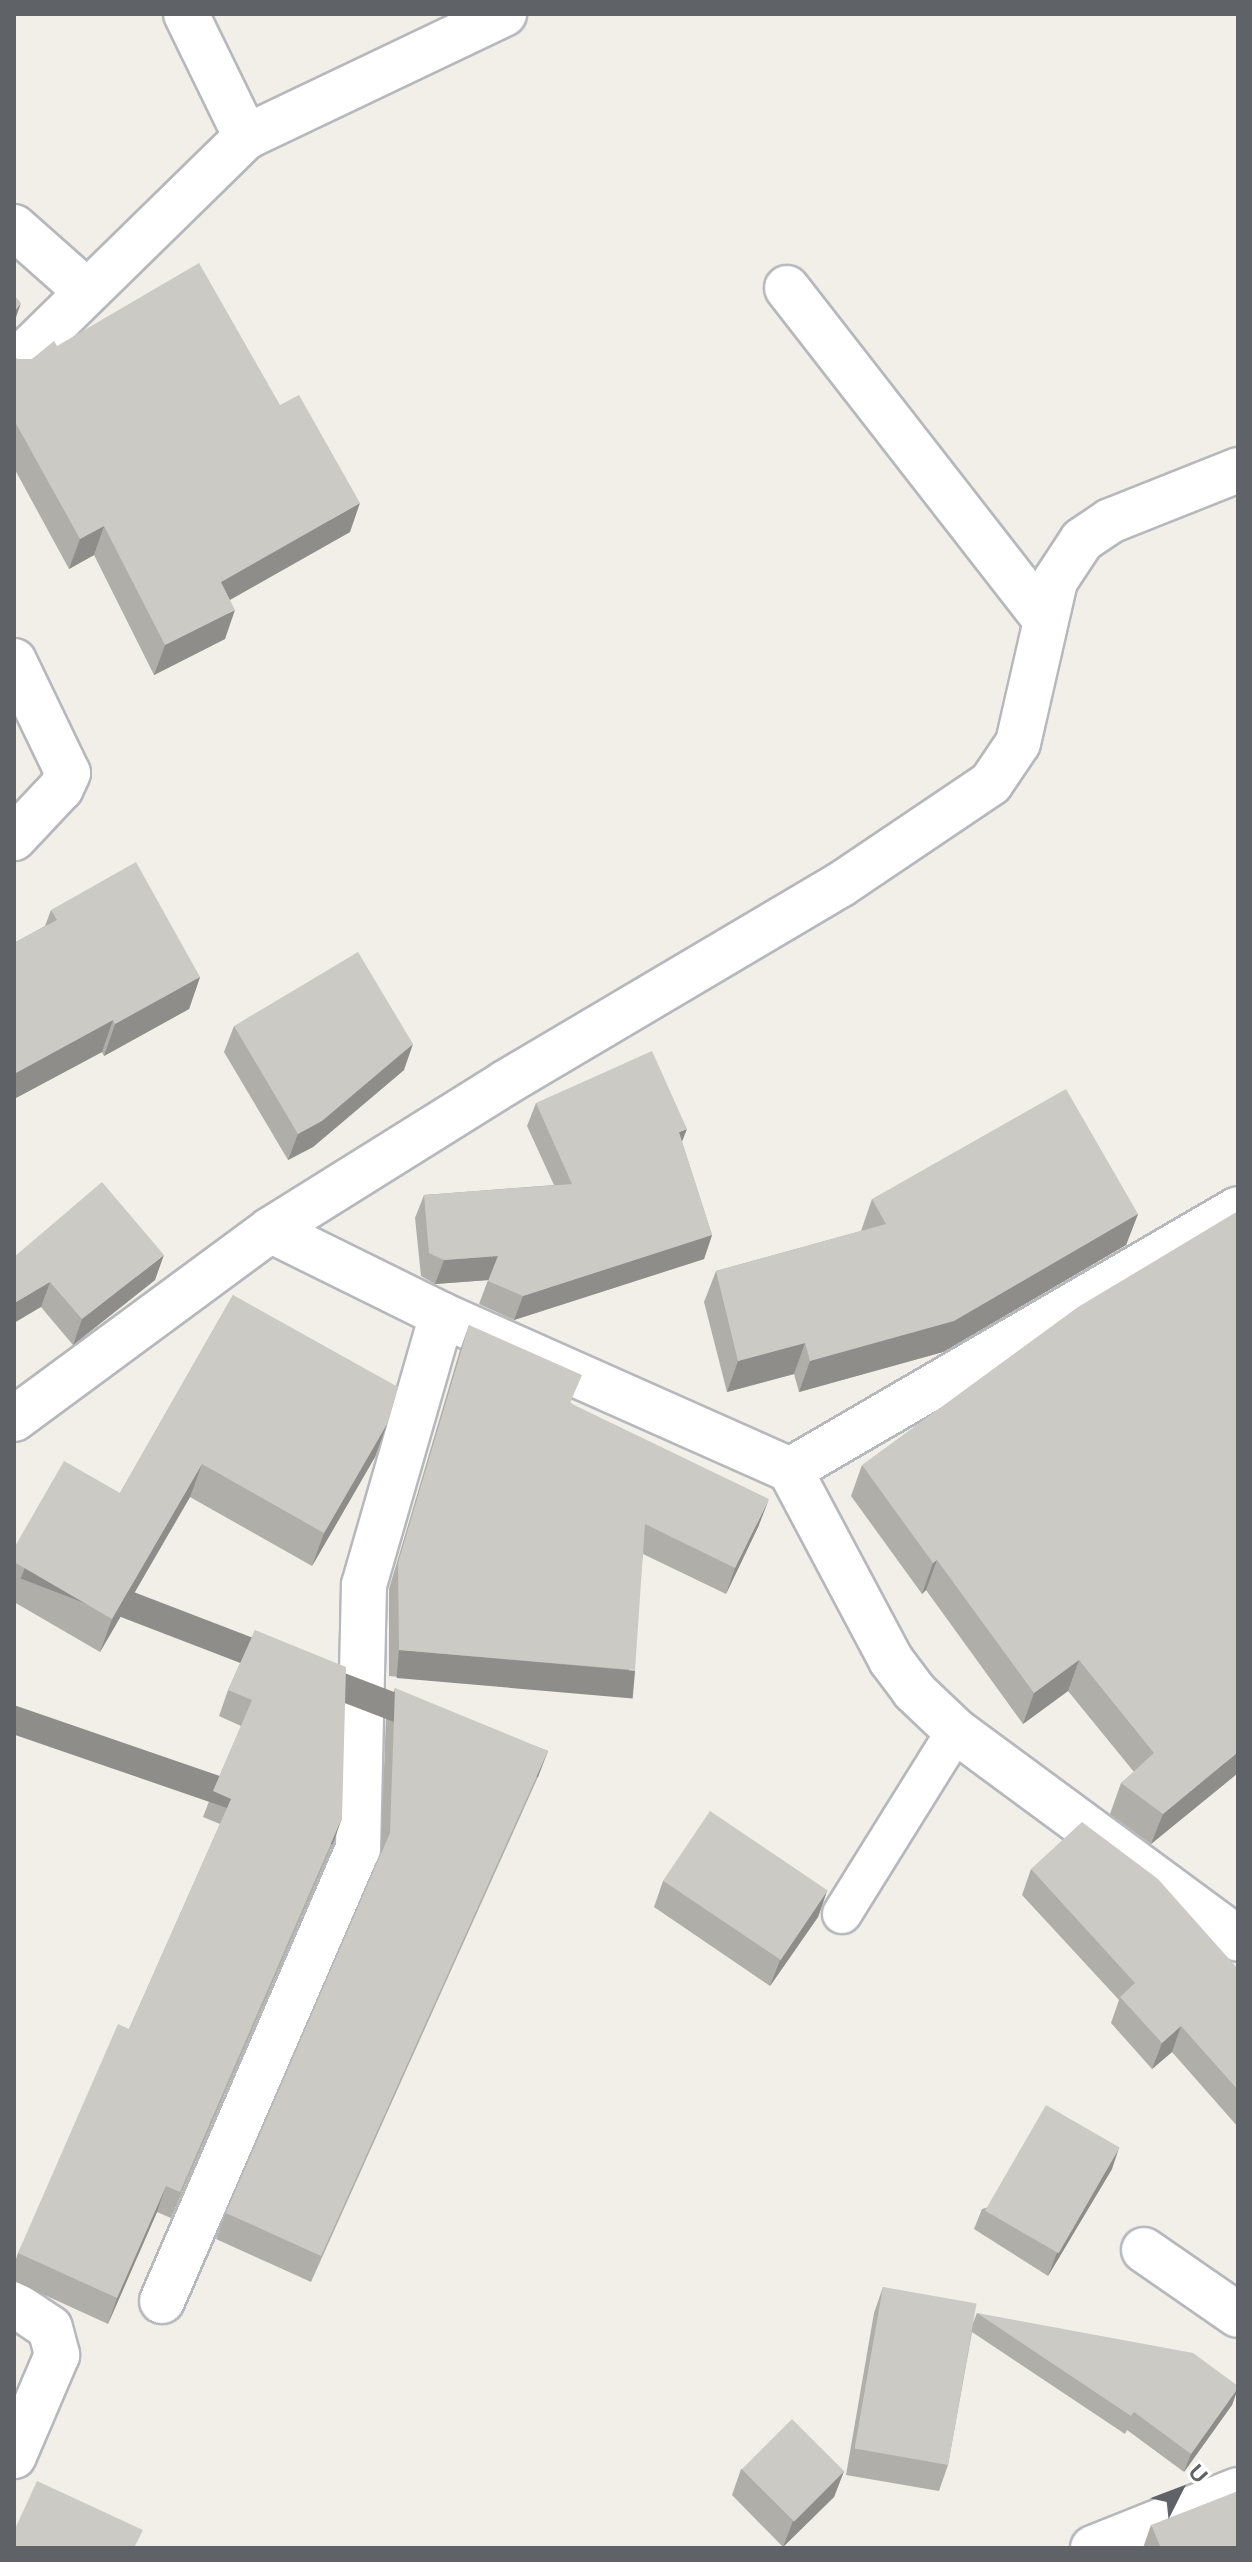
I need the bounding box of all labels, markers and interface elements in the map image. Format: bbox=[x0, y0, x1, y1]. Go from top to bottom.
north arrow bbox=[1140, 2450, 1220, 2530]
text: U bbox=[1184, 2459, 1213, 2488]

